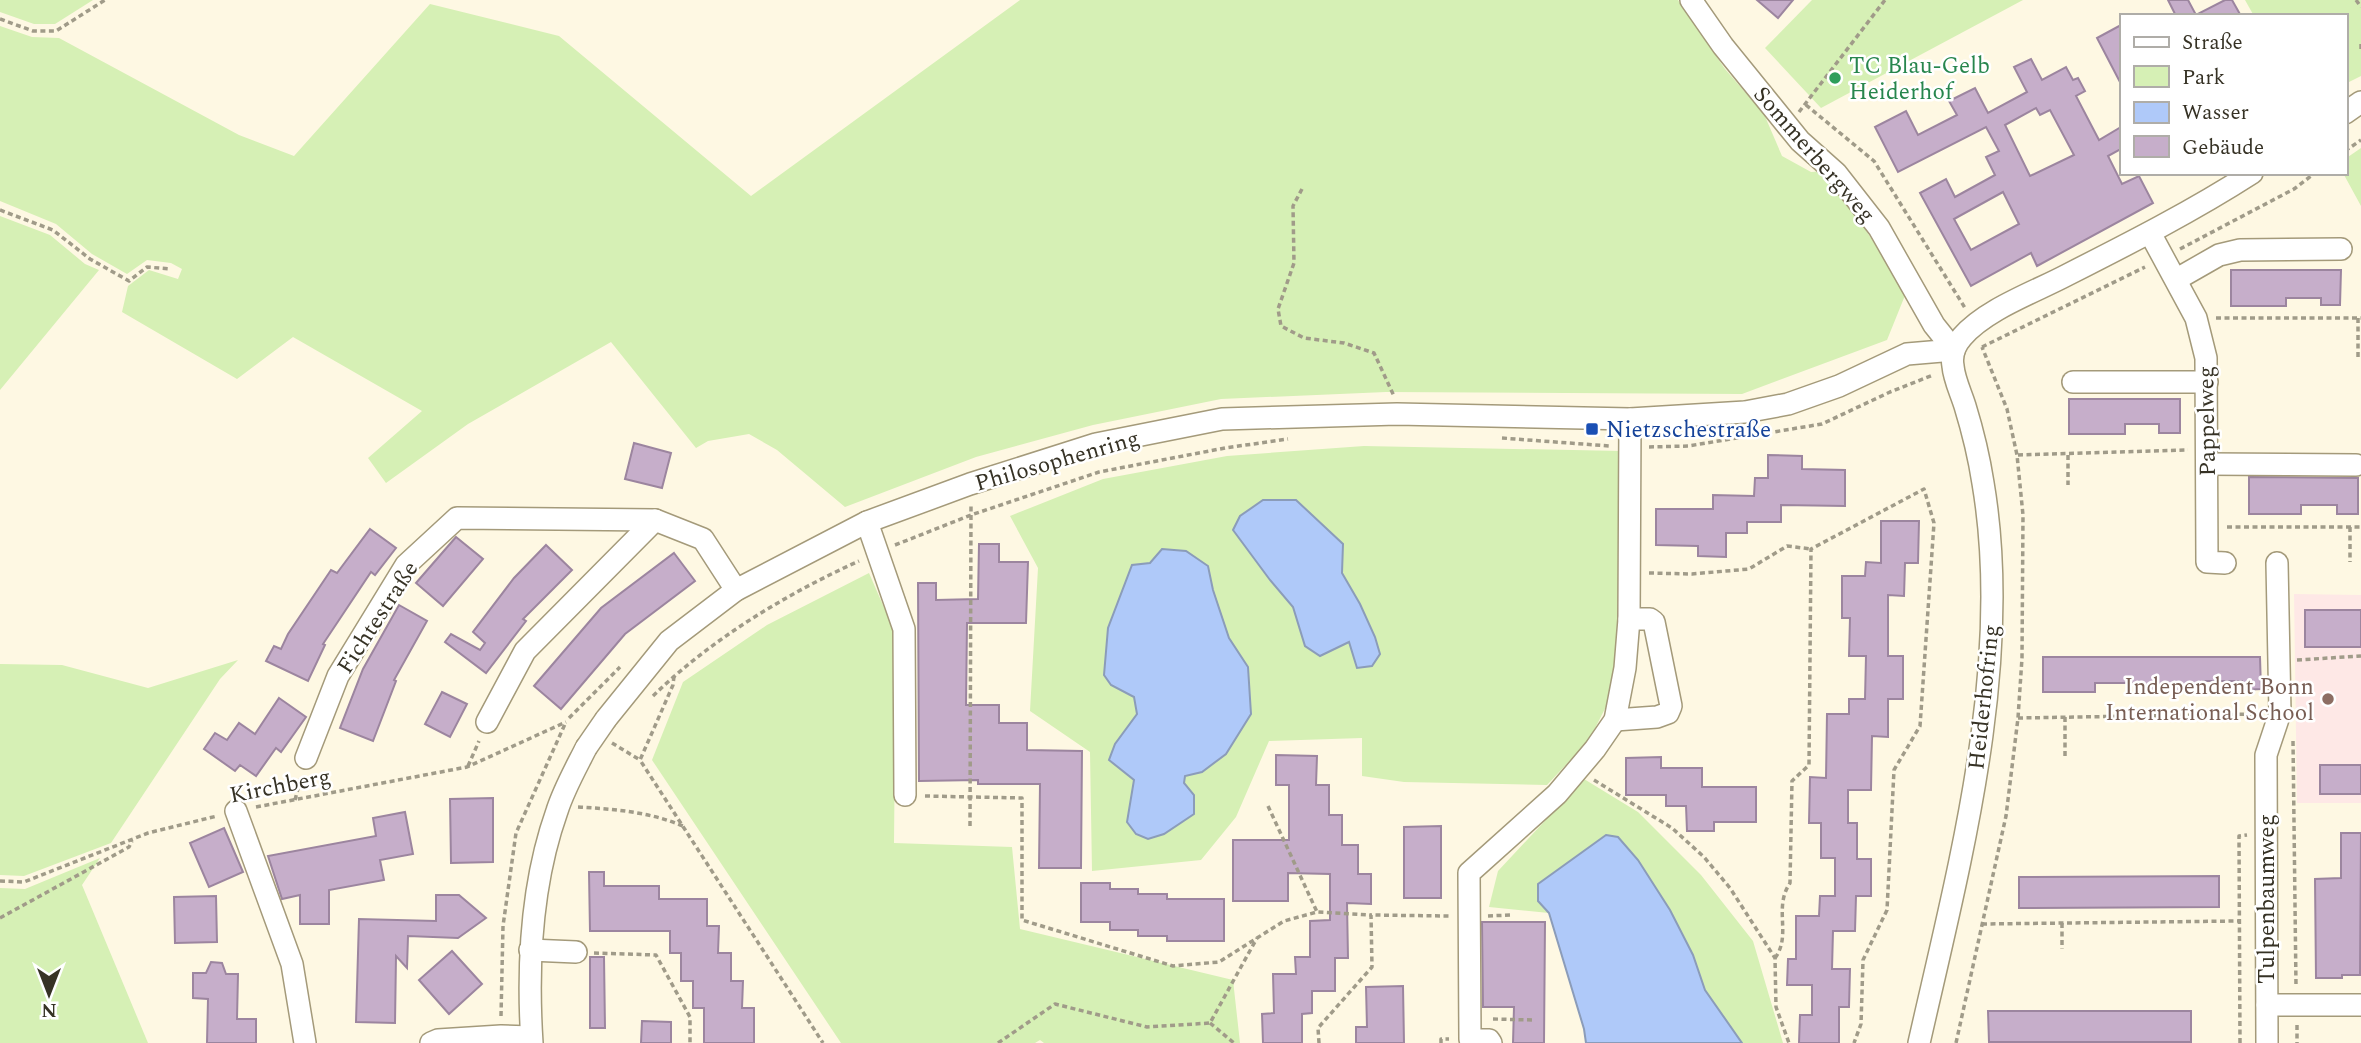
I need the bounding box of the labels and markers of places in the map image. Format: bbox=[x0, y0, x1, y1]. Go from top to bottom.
place label: TC Blau-Gelb Heiderhof bbox=[1849, 49, 1990, 110]
marker: TC Blau-Gelb Heiderhof bbox=[1827, 70, 1843, 86]
place label: Nietzschestraße bbox=[1606, 413, 1771, 448]
marker: Nietzschestraße bbox=[1584, 421, 1600, 437]
place label: Independent Bonn International School bbox=[2105, 670, 2314, 731]
marker: Independent Bonn International School bbox=[2320, 691, 2336, 707]

